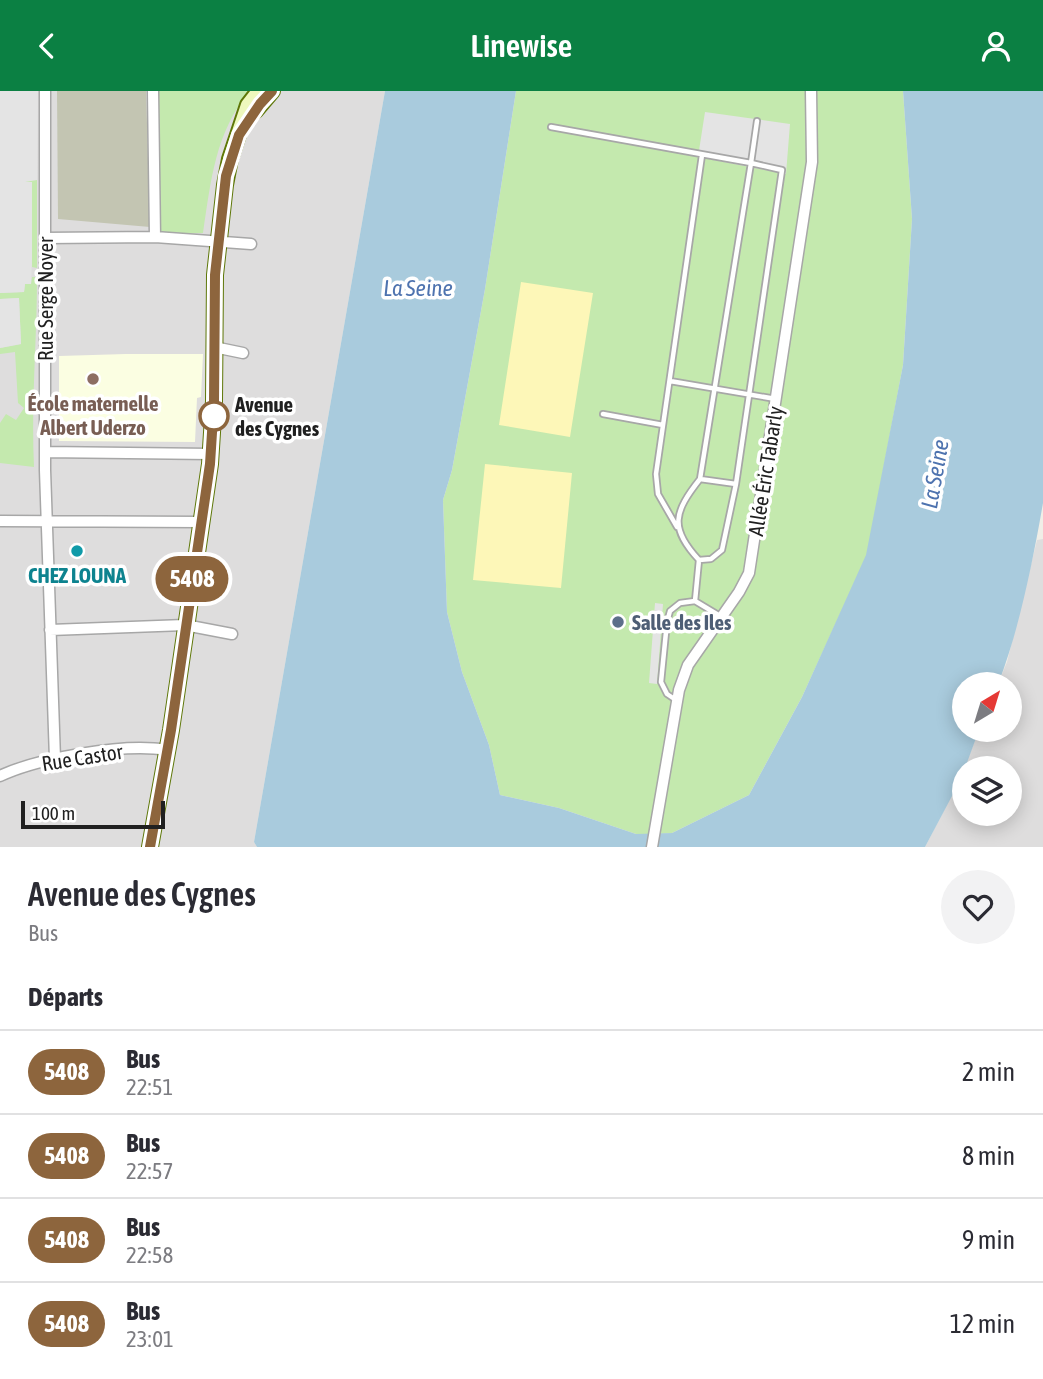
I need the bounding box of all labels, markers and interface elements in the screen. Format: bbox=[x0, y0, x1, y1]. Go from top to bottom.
icon: back bbox=[28, 27, 66, 65]
text: Linewise bbox=[471, 27, 572, 64]
icon: person bbox=[977, 27, 1015, 65]
street label: Rue Serge Noyer bbox=[33, 236, 57, 361]
water label: La Seine bbox=[383, 275, 453, 301]
marker: École maternelle Albert Uderzo bbox=[85, 371, 101, 387]
place label: École maternelle Albert Uderzo bbox=[28, 391, 158, 439]
place label: Avenue des Cygnes bbox=[234, 392, 320, 440]
marker: Avenue des Cygnes bbox=[199, 401, 229, 431]
street label: Allée Éric Tabarly bbox=[743, 404, 787, 538]
water label: La Seine bbox=[916, 437, 954, 511]
marker: CHEZ LOUNA bbox=[69, 543, 85, 559]
line badge: 5408 bbox=[143, 556, 241, 602]
place label: CHEZ LOUNA bbox=[28, 563, 127, 587]
text: 5408 bbox=[169, 565, 215, 592]
place label: Salle des Iles bbox=[632, 610, 732, 634]
marker: Salle des Iles bbox=[610, 614, 626, 630]
north arrow bbox=[952, 672, 1022, 742]
map controls bbox=[952, 672, 1022, 826]
street label: Rue Castor bbox=[40, 739, 125, 775]
button: layers bbox=[952, 756, 1022, 826]
scale bar bbox=[21, 798, 164, 830]
text: 100 m bbox=[32, 802, 75, 824]
button: heart bbox=[941, 870, 1015, 944]
text: Avenue des Cygnes bbox=[28, 875, 256, 913]
text: Bus bbox=[28, 920, 58, 946]
text: Départs bbox=[28, 982, 103, 1012]
text: Bus bbox=[126, 1044, 160, 1074]
text: 2 min bbox=[962, 1057, 1015, 1087]
text: 5408 bbox=[44, 1058, 89, 1085]
text: 22:51 bbox=[126, 1074, 173, 1100]
text: Bus bbox=[126, 1128, 160, 1158]
text: 8 min bbox=[962, 1141, 1015, 1171]
text: 5408 bbox=[44, 1142, 89, 1169]
text: 22:57 bbox=[126, 1158, 173, 1184]
text: Bus bbox=[126, 1212, 160, 1242]
text: 9 min bbox=[962, 1225, 1015, 1255]
text: 5408 bbox=[44, 1226, 89, 1253]
text: 22:58 bbox=[126, 1242, 173, 1268]
text: Bus bbox=[126, 1296, 160, 1326]
text: 12 min bbox=[950, 1309, 1015, 1339]
text: 5408 bbox=[44, 1310, 89, 1337]
text: 23:01 bbox=[126, 1326, 174, 1352]

